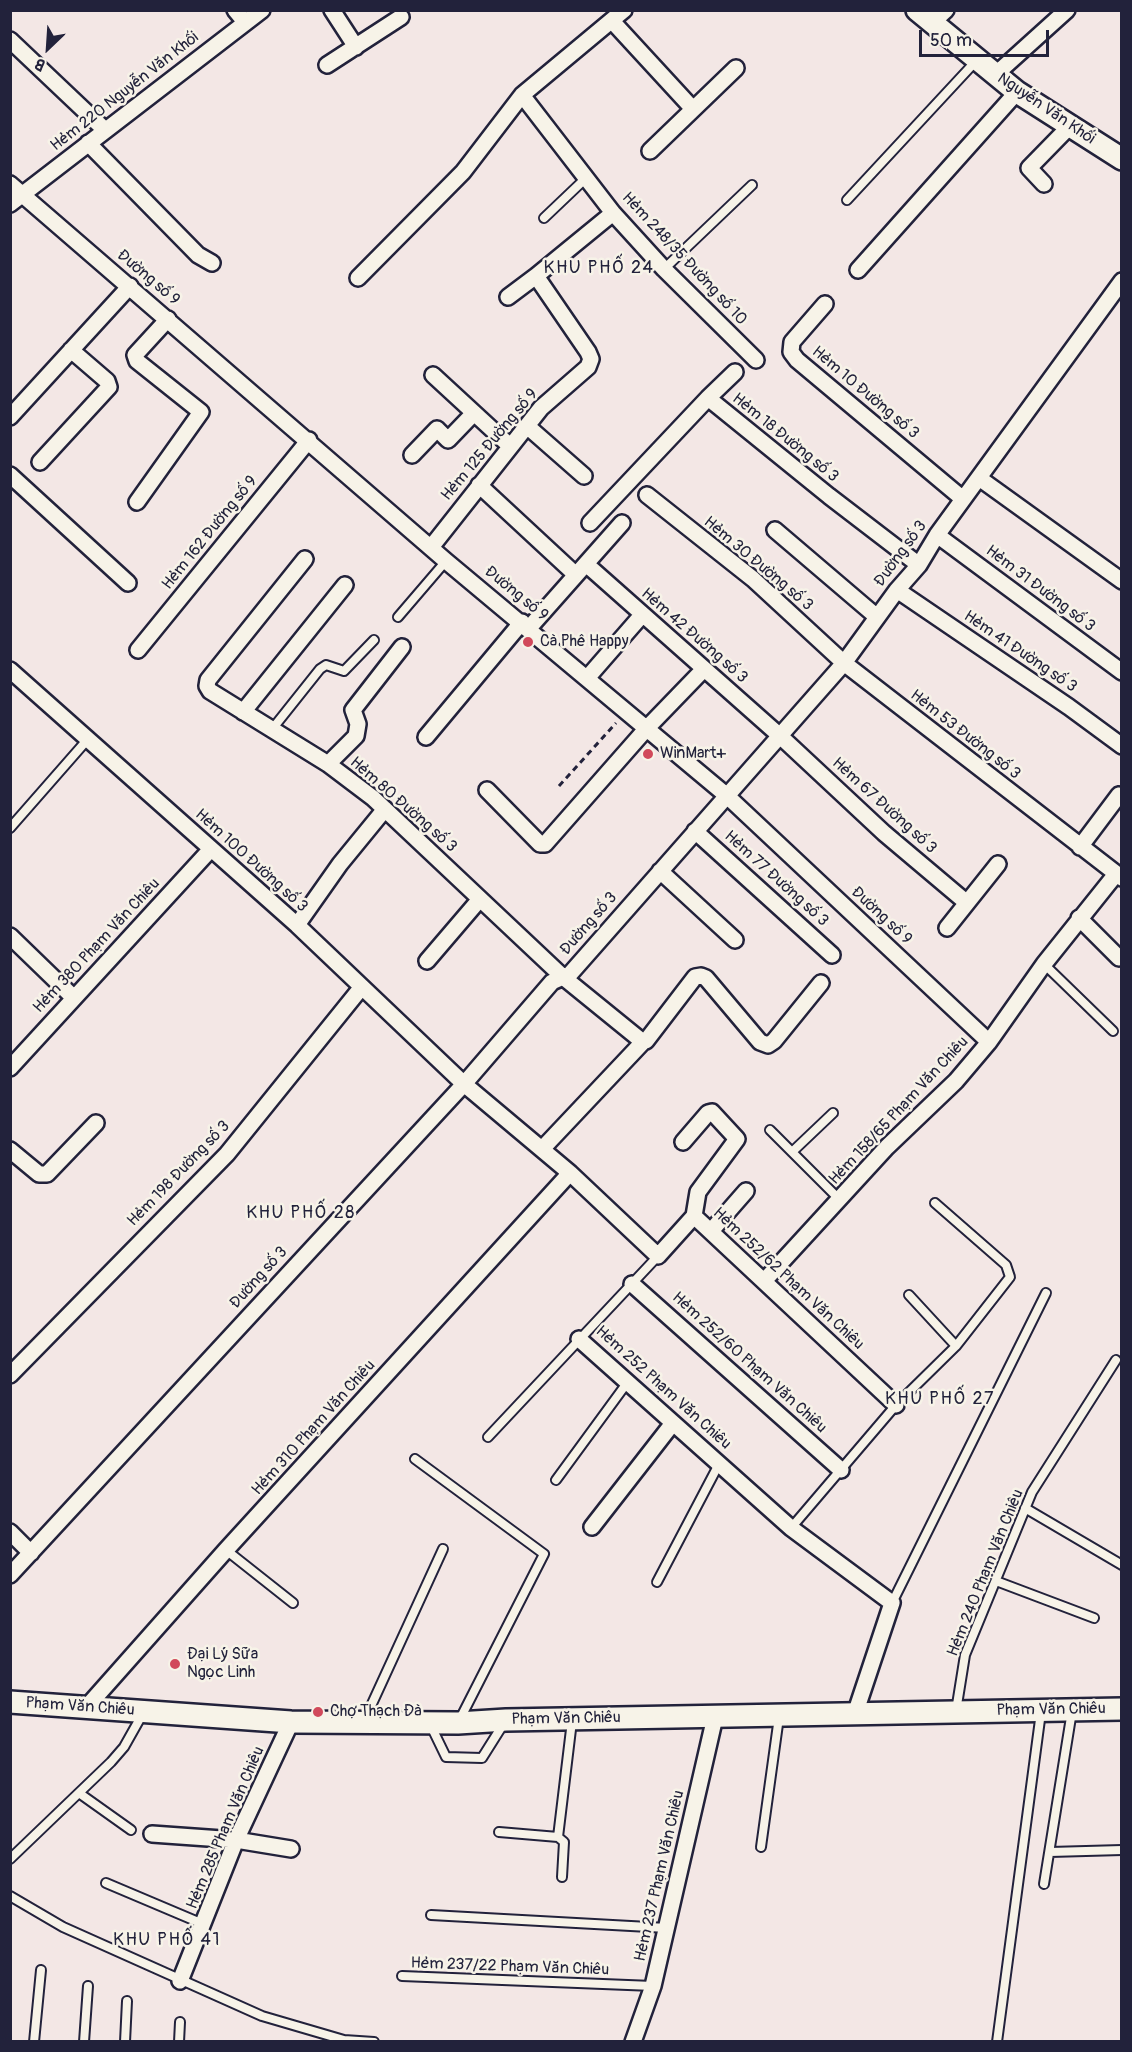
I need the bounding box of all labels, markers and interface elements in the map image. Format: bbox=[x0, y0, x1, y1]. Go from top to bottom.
north arrow bbox=[18, 18, 78, 78]
scale bar bbox=[922, 18, 1052, 56]
street label: Hẻm 220 Nguyễn Văn Khối bbox=[47, 28, 203, 156]
text: 50 m bbox=[930, 29, 972, 52]
text: B bbox=[32, 53, 49, 75]
street label: Nguyễn Văn Khối bbox=[993, 69, 1099, 149]
street label: Hẻm 248/35 Đường số 10 bbox=[617, 189, 751, 329]
street label: Đường số 9 bbox=[113, 246, 183, 310]
district label: KHU PHỐ 24 bbox=[544, 257, 654, 279]
street label: Hẻm 10 Đường số 3 bbox=[808, 343, 922, 443]
street label: Hẻm 125 Đường số 9 bbox=[438, 385, 542, 505]
street label: Hẻm 18 Đường số 3 bbox=[728, 389, 842, 487]
street label: Hẻm 162 Đường số 9 bbox=[158, 472, 262, 594]
street label: Hẻm 30 Đường số 3 bbox=[700, 513, 816, 615]
street label: Đường số 3 bbox=[871, 517, 931, 591]
street label: Hẻm 31 Đường số 3 bbox=[982, 542, 1098, 636]
street label: Đường số 9 bbox=[480, 563, 552, 625]
street label: Hẻm 42 Đường số 3 bbox=[637, 584, 751, 688]
street label: Hẻm 41 Đường số 3 bbox=[960, 607, 1080, 697]
place label: Cà Phê Happy bbox=[540, 632, 628, 652]
marker: Cà Phê Happy bbox=[521, 635, 535, 649]
street label: Hẻm 53 Đường số 3 bbox=[906, 686, 1024, 784]
place label: WinMart+ bbox=[660, 744, 726, 764]
marker: WinMart+ bbox=[641, 747, 655, 761]
street label: Hẻm 80 Đường số 3 bbox=[345, 753, 461, 857]
street label: Hẻm 67 Đường số 3 bbox=[828, 754, 940, 858]
street label: Hẻm 100 Đường số 3 bbox=[191, 805, 311, 917]
street label: Hẻm 77 Đường số 3 bbox=[720, 827, 832, 931]
street label: Hẻm 380 Phạm Văn Chiêu bbox=[30, 875, 164, 1017]
street label: Đường số 9 bbox=[847, 883, 915, 949]
street label: Đường số 3 bbox=[557, 889, 621, 959]
street label: Hẻm 158/65 Phạm Văn Chiêu bbox=[825, 1033, 973, 1189]
street label: Hẻm 198 Đường số 3 bbox=[124, 1117, 234, 1231]
district label: KHU PHỐ 28 bbox=[246, 1202, 356, 1224]
street label: Hẻm 252/62 Phạm Văn Chiêu bbox=[708, 1204, 868, 1354]
street label: Đường số 3 bbox=[226, 1243, 292, 1313]
street label: Hẻm 252/60 Phạm Văn Chiêu bbox=[668, 1288, 830, 1438]
street label: Hẻm 252 Phạm Văn Chiêu bbox=[591, 1322, 735, 1454]
street label: Hẻm 310 Phạm Văn Chiêu bbox=[248, 1356, 380, 1500]
district label: KHU PHỐ 27 bbox=[885, 1388, 995, 1410]
street label: Hẻm 240 Phạm Văn Chiêu bbox=[944, 1487, 1028, 1659]
place label: Đại Lý Sữa Ngọc Linh bbox=[187, 1645, 258, 1683]
marker: Đại Lý Sữa Ngọc Linh bbox=[168, 1657, 182, 1671]
street label: Phạm Văn Chiêu bbox=[25, 1694, 135, 1720]
street label: Phạm Văn Chiêu bbox=[996, 1699, 1106, 1721]
place label: Chợ Thạch Đà bbox=[330, 1702, 422, 1722]
marker: Chợ Thạch Đà bbox=[311, 1705, 325, 1719]
street label: Phạm Văn Chiêu bbox=[511, 1708, 621, 1730]
street label: Hẻm 285 Phạm Văn Chiêu bbox=[183, 1744, 269, 1912]
street label: Hẻm 237 Phạm Văn Chiêu bbox=[631, 1789, 689, 1963]
district label: KHU PHỐ 41 bbox=[113, 1929, 221, 1951]
street label: Hẻm 237/22 Phạm Văn Chiêu bbox=[410, 1954, 610, 1980]

